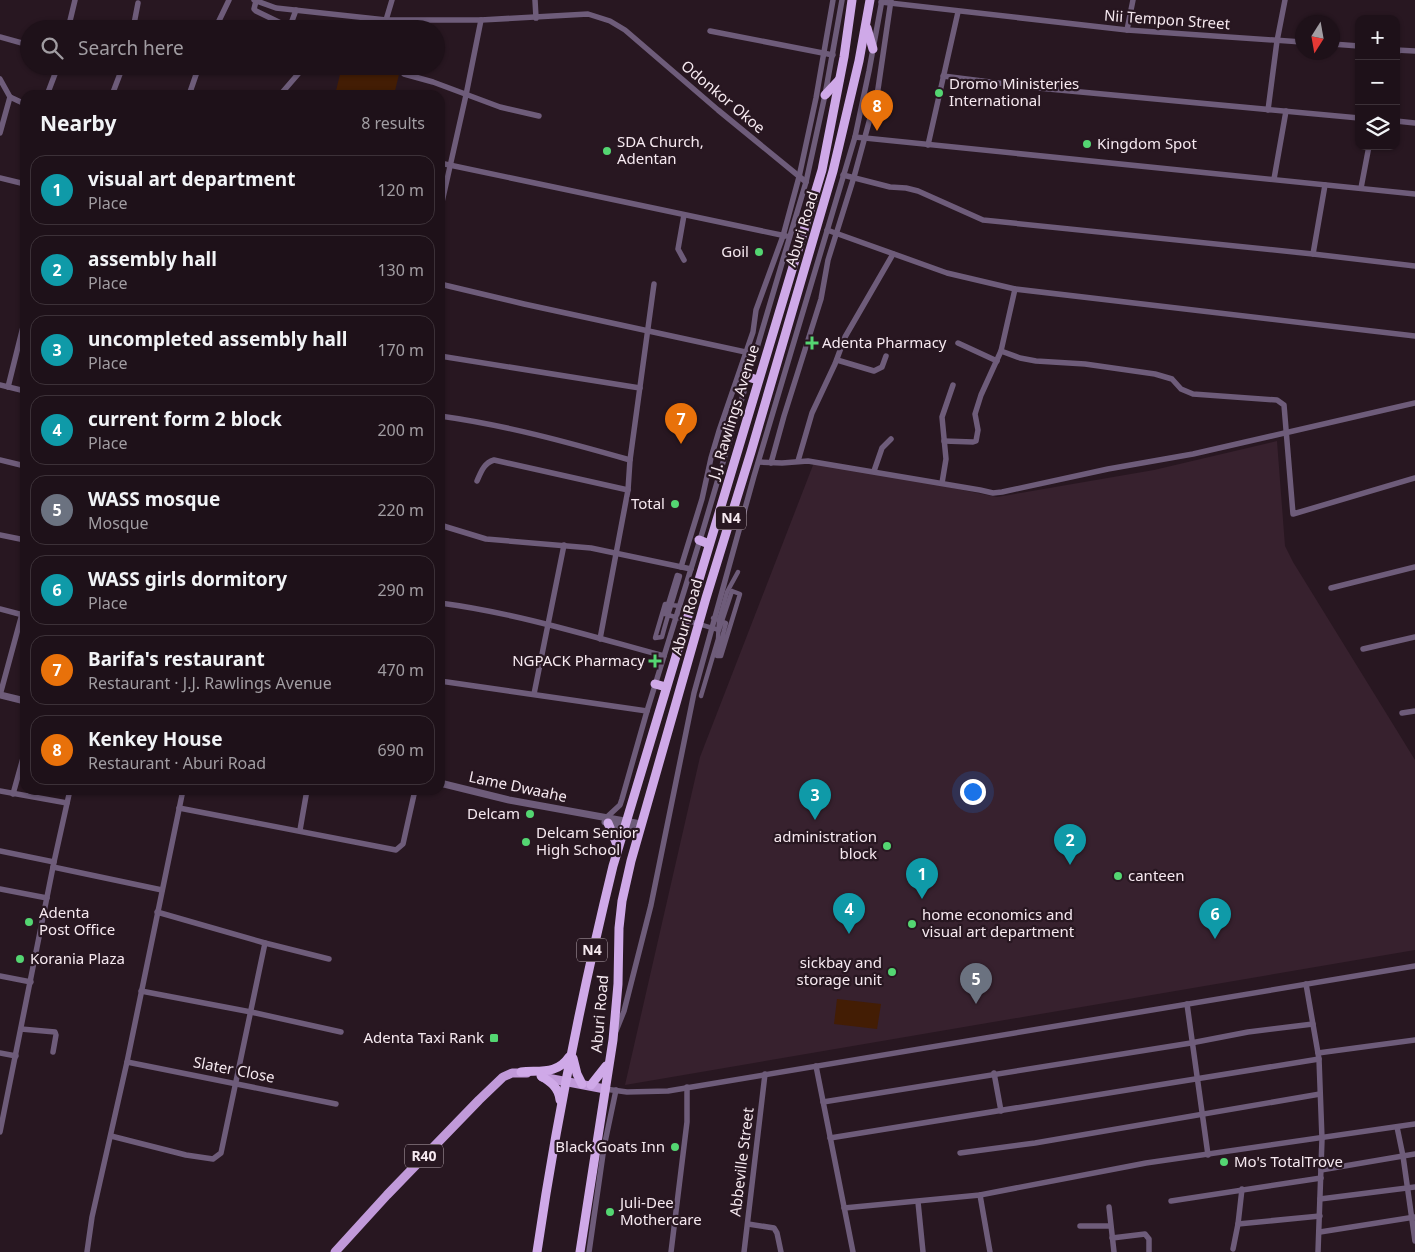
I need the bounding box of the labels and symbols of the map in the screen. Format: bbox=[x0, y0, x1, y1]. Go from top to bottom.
street label: Nii Tempon Street bbox=[1103, 5, 1231, 33]
north arrow bbox=[1295, 15, 1340, 60]
street label: Odonkor Okoe bbox=[677, 55, 770, 137]
place label: Dromo Ministeries International bbox=[949, 73, 1079, 110]
marker: Dromo Ministeries International bbox=[933, 87, 945, 99]
pin: 8 bbox=[861, 90, 893, 131]
place label: SDA Church, Adentan bbox=[617, 131, 704, 168]
place label: Kingdom Spot bbox=[1097, 133, 1197, 153]
marker: Kingdom Spot bbox=[1081, 138, 1093, 150]
marker: SDA Church, Adentan bbox=[601, 145, 613, 157]
street label: Aburi Road bbox=[780, 188, 822, 269]
place label: Goil bbox=[721, 241, 749, 261]
marker: Goil bbox=[753, 246, 765, 258]
place label: Adenta Pharmacy bbox=[822, 332, 947, 352]
marker: Adenta Pharmacy bbox=[806, 337, 818, 349]
street label: J.J. Rawlings Avenue bbox=[702, 342, 763, 483]
pin: 7 bbox=[665, 403, 697, 444]
place label: Total bbox=[631, 493, 665, 513]
marker: Total bbox=[669, 498, 681, 510]
road number: N4 bbox=[716, 506, 746, 530]
street label: Aburi Road bbox=[666, 576, 706, 657]
place label: NGPACK Pharmacy bbox=[512, 650, 645, 670]
marker: NGPACK Pharmacy bbox=[649, 655, 661, 667]
street label: Lame Dwaahe bbox=[467, 766, 569, 806]
pin: 3 bbox=[799, 779, 831, 820]
your location bbox=[960, 779, 986, 805]
place label: Delcam bbox=[467, 803, 520, 823]
marker: Delcam bbox=[524, 808, 536, 820]
place label: Delcam Senior High School bbox=[536, 822, 638, 859]
pin: 2 bbox=[1054, 824, 1086, 865]
place label: administration block bbox=[774, 826, 877, 863]
marker: Delcam Senior High School bbox=[520, 836, 532, 848]
marker: administration block bbox=[881, 840, 893, 852]
pin: 1 bbox=[906, 858, 938, 899]
place label: canteen bbox=[1128, 865, 1185, 885]
marker: canteen bbox=[1112, 870, 1124, 882]
pin: 4 bbox=[833, 893, 865, 934]
pin: 6 bbox=[1199, 898, 1231, 939]
place label: Adenta Post Office bbox=[39, 902, 115, 939]
place label: home economics and visual art department bbox=[922, 904, 1075, 941]
marker: Adenta Post Office bbox=[23, 916, 35, 928]
marker: home economics and visual art department bbox=[906, 918, 918, 930]
road number: N4 bbox=[577, 938, 607, 962]
place label: Korania Plaza bbox=[30, 948, 125, 968]
place label: sickbay and storage unit bbox=[797, 952, 883, 989]
marker: Korania Plaza bbox=[14, 953, 26, 965]
pin: 5 bbox=[960, 963, 992, 1004]
marker: sickbay and storage unit bbox=[886, 966, 898, 978]
street label: Aburi Road bbox=[586, 974, 612, 1054]
place label: Adenta Taxi Rank bbox=[363, 1027, 484, 1047]
marker: Adenta Taxi Rank bbox=[488, 1032, 500, 1044]
street label: Slater Close bbox=[192, 1051, 277, 1087]
street label: Abbeville Street bbox=[724, 1106, 758, 1218]
place label: Black Goats Inn bbox=[555, 1136, 665, 1156]
marker: Black Goats Inn bbox=[669, 1141, 681, 1153]
road number: R40 bbox=[405, 1144, 443, 1168]
place label: Mo's TotalTrove bbox=[1234, 1151, 1343, 1171]
marker: Mo's TotalTrove bbox=[1218, 1156, 1230, 1168]
place label: Juli-Dee Mothercare bbox=[618, 1192, 702, 1229]
marker: Juli-Dee Mothercare bbox=[604, 1206, 616, 1218]

